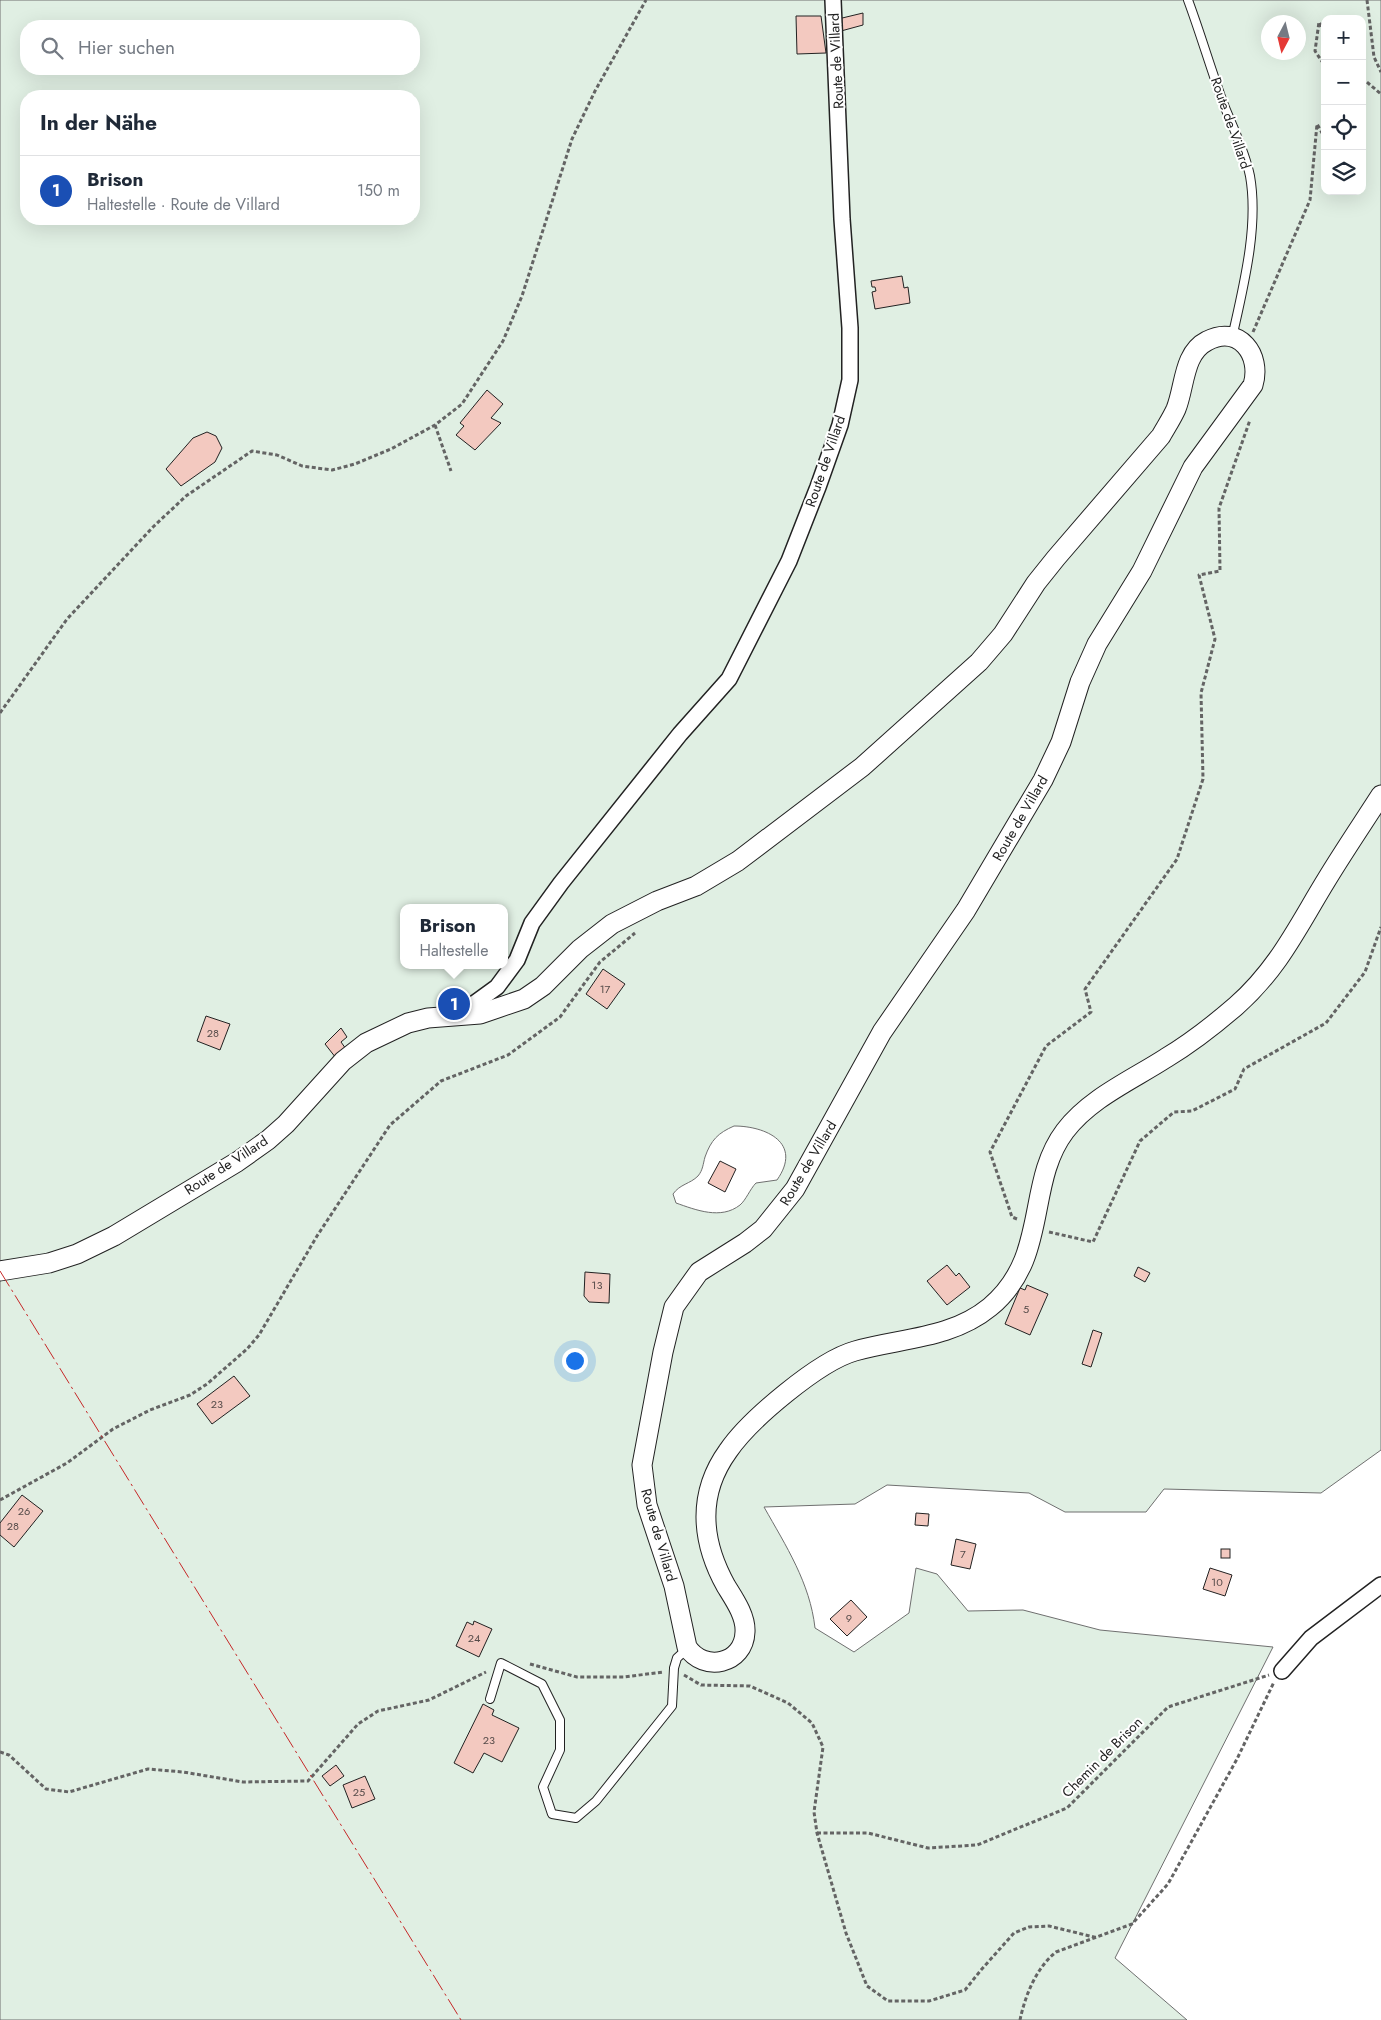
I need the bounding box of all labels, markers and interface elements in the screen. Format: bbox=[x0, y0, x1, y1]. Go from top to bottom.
street label: Route de Villard bbox=[824, 13, 848, 109]
north arrow bbox=[1261, 15, 1306, 60]
map controls bbox=[1321, 15, 1366, 195]
button: + bbox=[1321, 15, 1366, 60]
search box bbox=[20, 20, 420, 75]
icon: search bbox=[38, 34, 66, 62]
text: Hier suchen bbox=[78, 34, 175, 61]
button: − bbox=[1321, 60, 1366, 105]
street label: Route de Villard bbox=[1206, 74, 1256, 172]
button: locate bbox=[1321, 105, 1366, 150]
text: In der Nähe bbox=[40, 108, 157, 138]
button: layers bbox=[1321, 150, 1366, 195]
text: Brison bbox=[87, 166, 143, 193]
text: 1 bbox=[52, 179, 60, 202]
text: 150 m bbox=[357, 179, 400, 202]
text: Haltestelle · Route de Villard bbox=[87, 193, 280, 216]
street label: Route de Villard bbox=[800, 412, 850, 510]
street label: Route de Villard bbox=[987, 771, 1053, 865]
popup bbox=[400, 904, 508, 969]
text: Brison bbox=[419, 912, 476, 939]
text: Haltestelle bbox=[419, 939, 489, 962]
house number: 17 bbox=[600, 981, 611, 997]
pin: 1 bbox=[438, 985, 470, 1023]
house number: 28 bbox=[207, 1025, 219, 1041]
street label: Route de Villard bbox=[775, 1117, 841, 1209]
street label: Route de Villard bbox=[180, 1131, 272, 1199]
house number: 13 bbox=[592, 1277, 602, 1293]
house number: 5 bbox=[1023, 1301, 1029, 1317]
your location bbox=[562, 1348, 588, 1374]
house number: 23 bbox=[211, 1396, 223, 1412]
street label: Route de Villard bbox=[636, 1486, 682, 1584]
house number: 26 bbox=[18, 1503, 30, 1519]
house number: 28 bbox=[7, 1518, 19, 1534]
house number: 7 bbox=[960, 1546, 966, 1562]
house number: 10 bbox=[1211, 1574, 1223, 1590]
house number: 9 bbox=[846, 1610, 852, 1626]
house number: 24 bbox=[468, 1630, 481, 1646]
street label: Chemin de Brison bbox=[1057, 1712, 1147, 1802]
house number: 23 bbox=[483, 1732, 495, 1748]
house number: 25 bbox=[353, 1784, 365, 1800]

